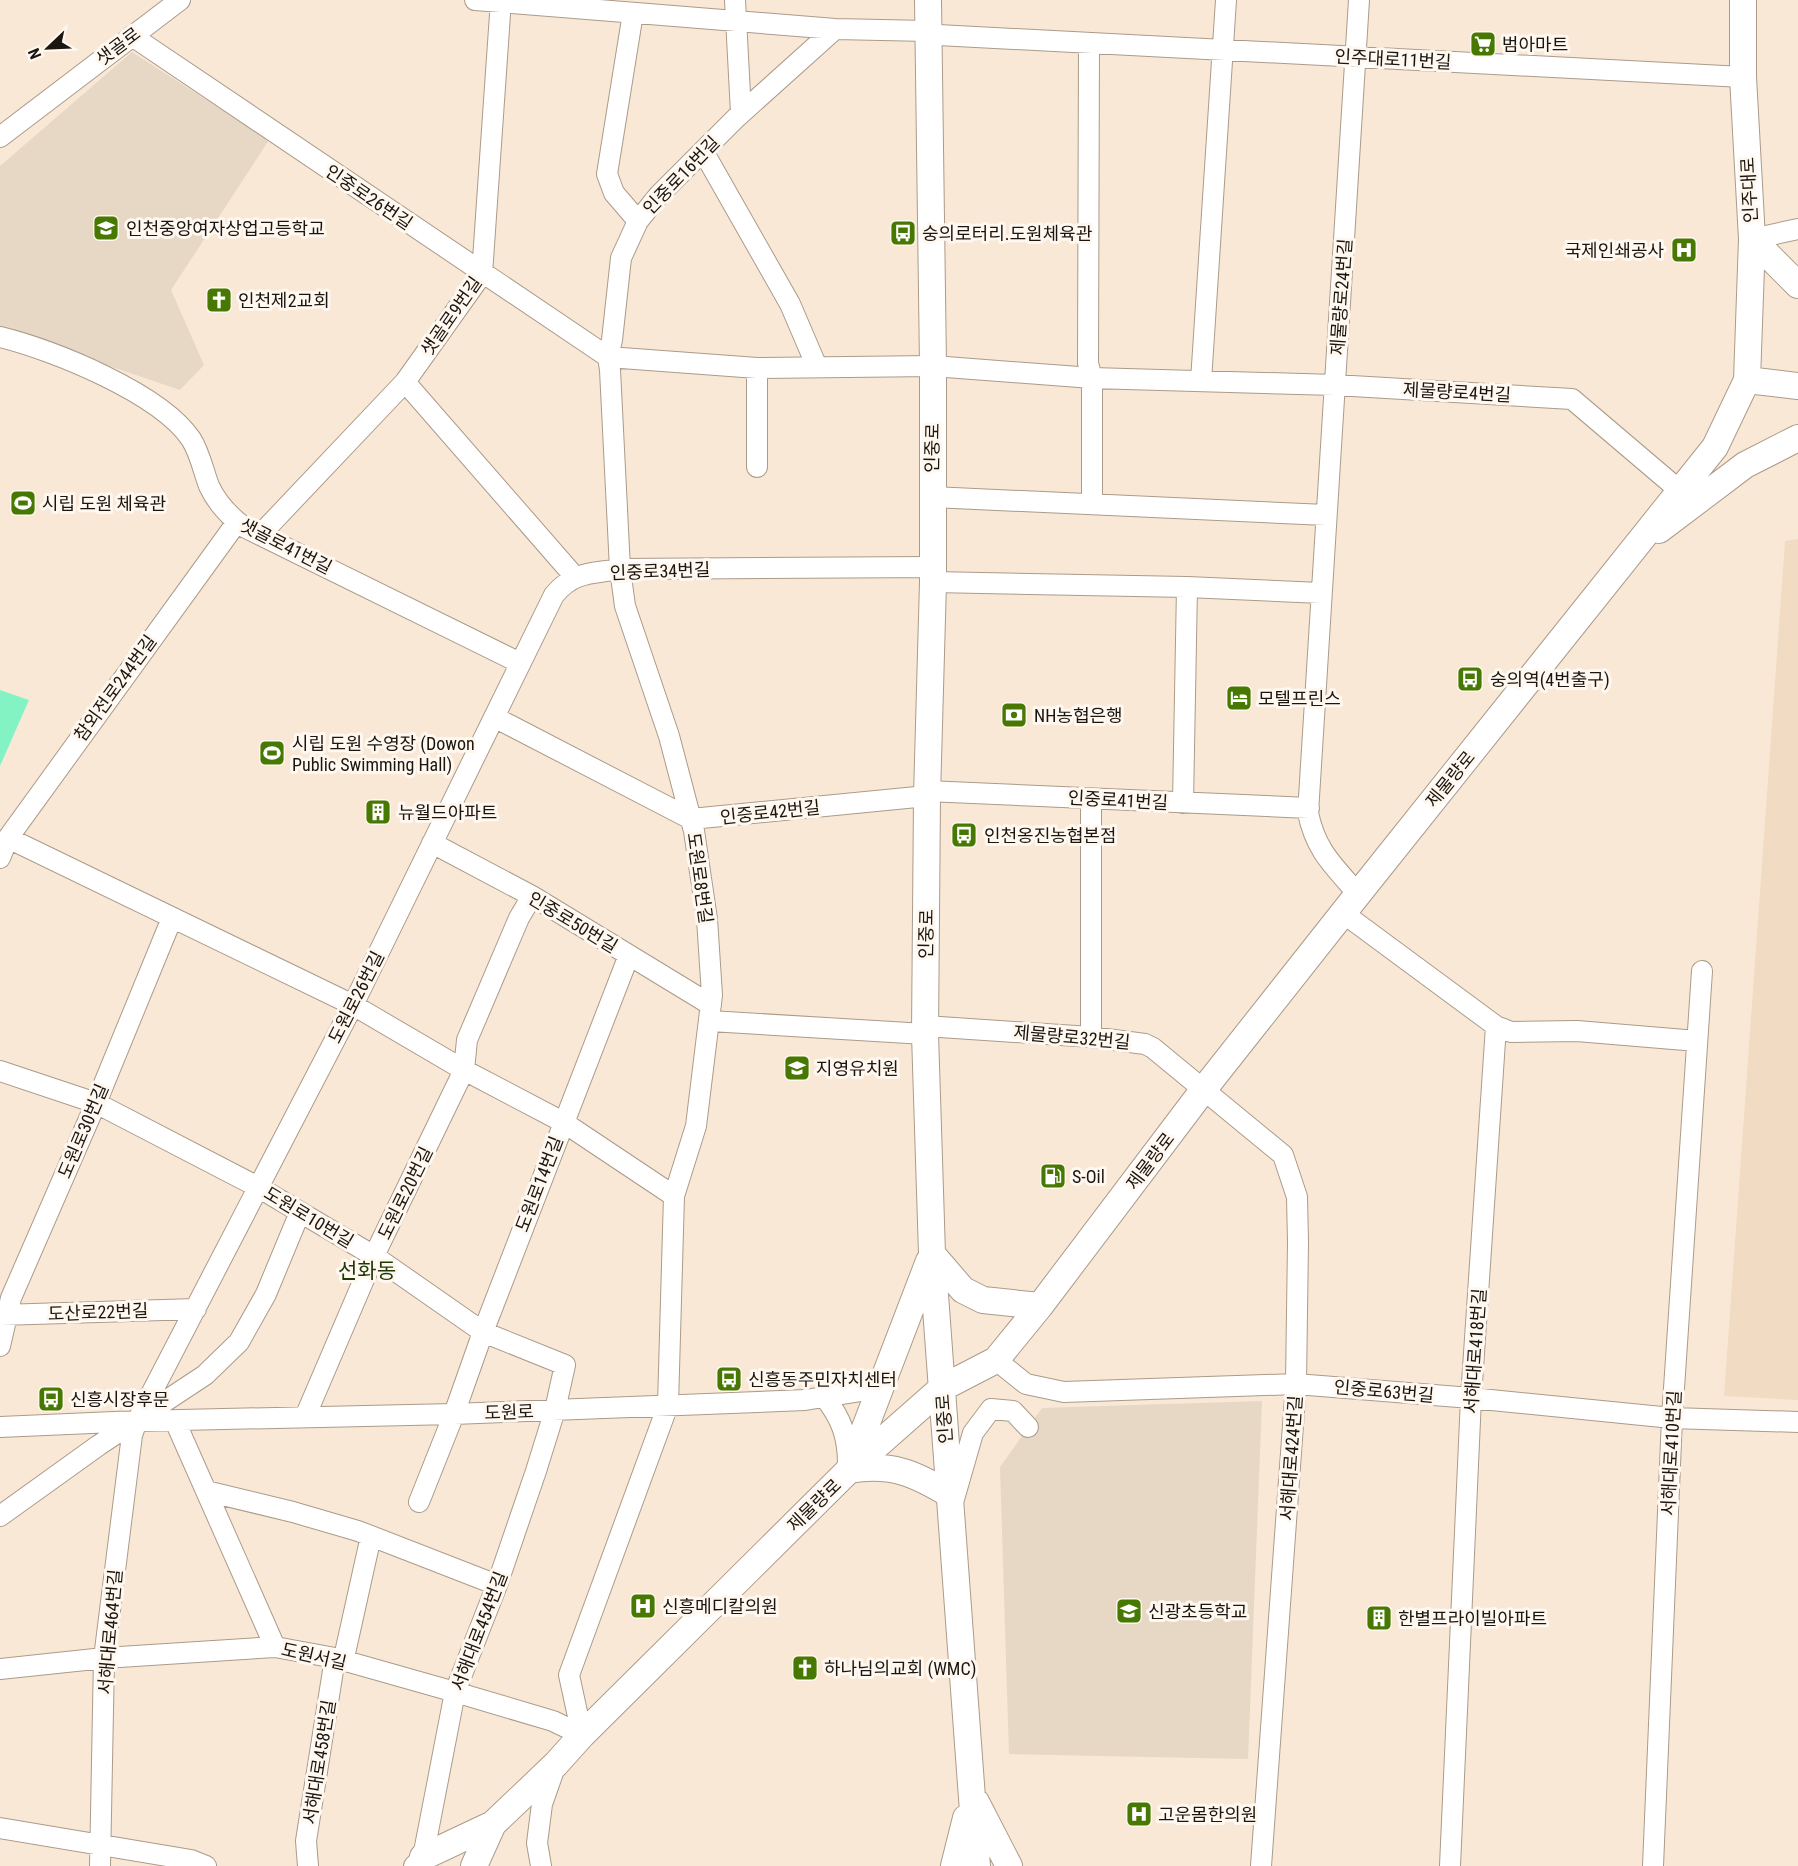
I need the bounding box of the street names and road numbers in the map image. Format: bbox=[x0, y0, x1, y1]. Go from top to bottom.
street label: 샛골로 bbox=[92, 23, 144, 69]
street label: 인주대로11번길 bbox=[1334, 45, 1452, 73]
street label: 인중로16번길 bbox=[639, 132, 723, 218]
street label: 인주대로 bbox=[1737, 156, 1761, 224]
street label: 인중로26번길 bbox=[321, 160, 417, 234]
street label: 제물량로24번길 bbox=[1326, 238, 1356, 356]
street label: 샛골로9번길 bbox=[416, 272, 486, 360]
street label: 제물량로4번길 bbox=[1402, 379, 1512, 405]
street label: 인중로 bbox=[921, 423, 943, 473]
street label: 샛골로41번길 bbox=[236, 514, 336, 578]
street label: 인중로34번길 bbox=[609, 559, 711, 583]
street label: 참외전로244번길 bbox=[69, 631, 161, 745]
street label: 제물량로 bbox=[1421, 747, 1479, 811]
street label: 인중로41번길 bbox=[1067, 787, 1169, 813]
street label: 인중로42번길 bbox=[719, 796, 821, 828]
street label: 도원로8번길 bbox=[683, 831, 717, 925]
street label: 인중로50번길 bbox=[524, 887, 622, 957]
street label: 인중로 bbox=[915, 909, 937, 959]
street label: 도원로26번길 bbox=[324, 947, 388, 1047]
street label: 제물량로32번길 bbox=[1013, 1021, 1131, 1053]
street label: 도원로30번길 bbox=[54, 1081, 112, 1181]
street label: 제물량로 bbox=[1122, 1128, 1178, 1194]
street label: 도원로14번길 bbox=[511, 1133, 567, 1235]
street label: 도원로20번길 bbox=[374, 1143, 436, 1243]
street label: 도원로10번길 bbox=[260, 1182, 358, 1252]
street label: 서해대로418번길 bbox=[1460, 1287, 1490, 1415]
street label: 도산로22번길 bbox=[47, 1300, 149, 1324]
street label: 인중로63번길 bbox=[1333, 1376, 1435, 1406]
street label: 서해대로410번길 bbox=[1657, 1390, 1685, 1516]
street label: 인중로 bbox=[932, 1393, 956, 1445]
street label: 서해대로424번길 bbox=[1276, 1394, 1306, 1522]
street label: 도원로 bbox=[484, 1401, 534, 1423]
street label: 제물량로 bbox=[783, 1474, 845, 1536]
street label: 서해대로464번길 bbox=[94, 1568, 126, 1696]
street label: 서해대로454번길 bbox=[447, 1568, 511, 1694]
street label: 도원서길 bbox=[279, 1638, 349, 1674]
street label: 서해대로458번길 bbox=[299, 1698, 339, 1826]

